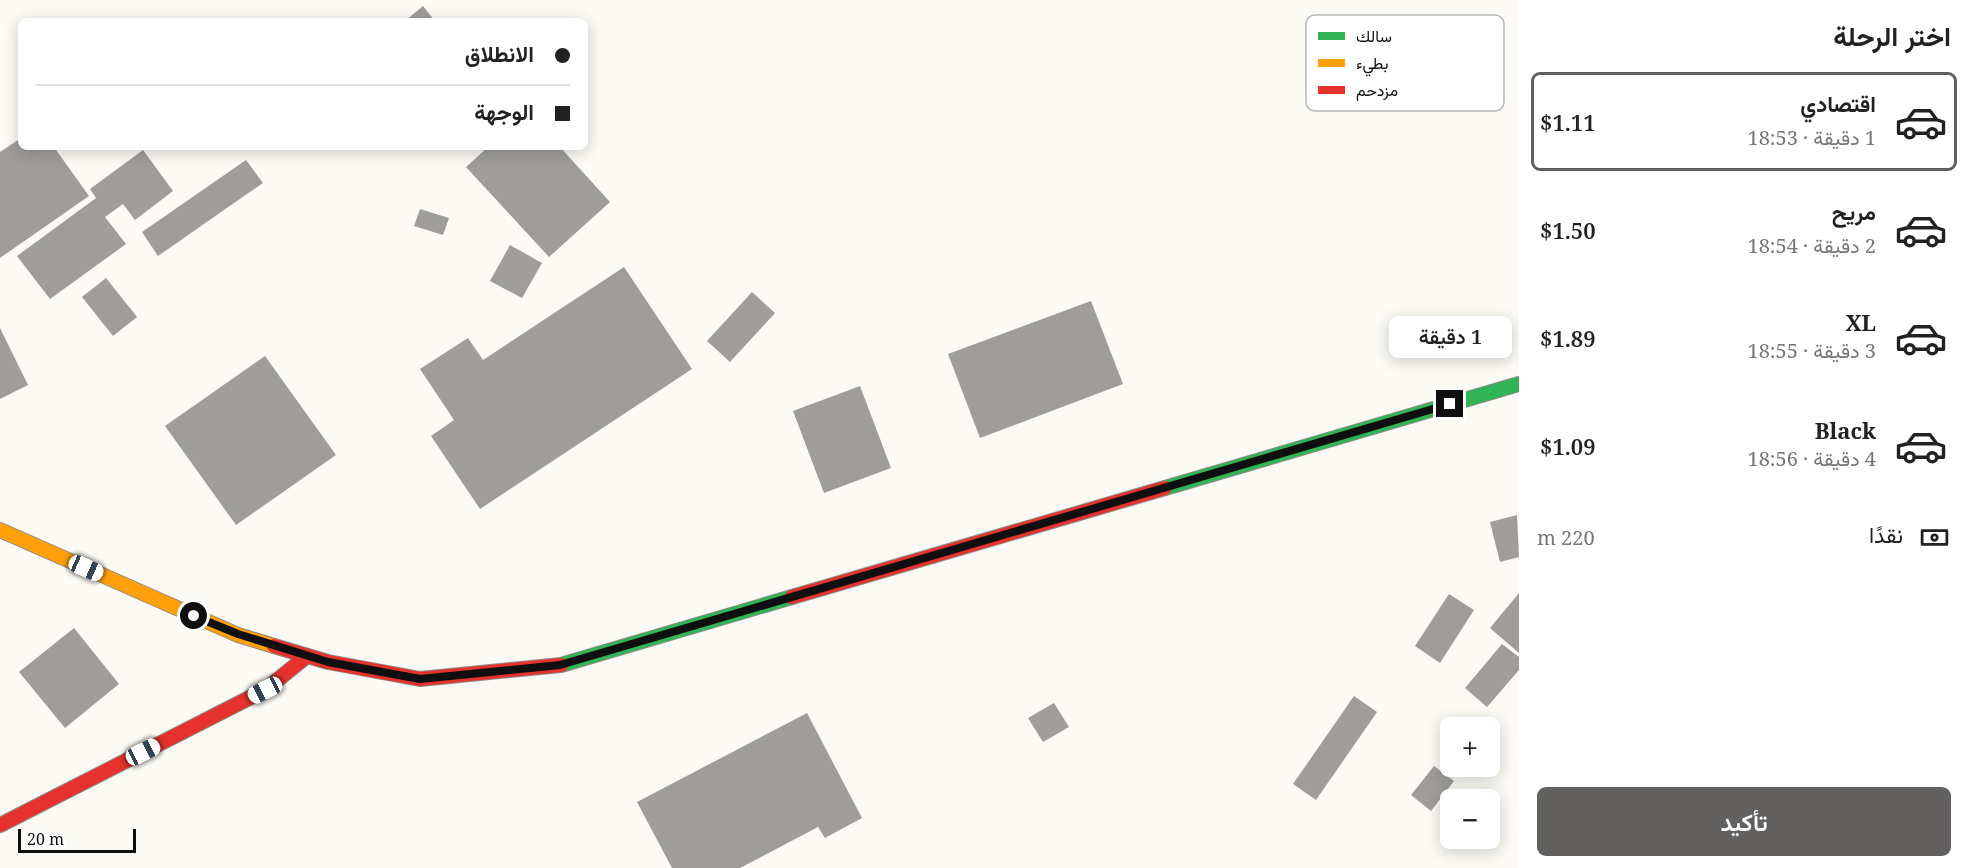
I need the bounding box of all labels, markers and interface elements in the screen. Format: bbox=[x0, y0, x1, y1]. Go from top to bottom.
legend bbox=[1306, 15, 1504, 111]
text: اختر الرحلة bbox=[1833, 17, 1951, 54]
text: سالك bbox=[1356, 25, 1392, 47]
text: الانطلاق bbox=[465, 38, 534, 68]
text: بطيء bbox=[1356, 52, 1388, 77]
text: مزدحم bbox=[1356, 79, 1398, 101]
text: اقتصادي bbox=[1800, 88, 1876, 118]
icon: car bbox=[1894, 95, 1948, 149]
text: الوجهة bbox=[474, 96, 534, 126]
text: $1.11 bbox=[1540, 107, 1596, 137]
text: 1 دقيقة · 18:53 bbox=[1747, 124, 1876, 151]
text: مريح bbox=[1832, 196, 1876, 226]
icon: car bbox=[1894, 203, 1948, 257]
text: $1.50 bbox=[1540, 215, 1596, 245]
text: 2 دقيقة · 18:54 bbox=[1747, 232, 1876, 259]
text: XL bbox=[1845, 307, 1876, 337]
icon: car bbox=[1894, 311, 1948, 365]
callout: 1 دقيقة bbox=[1388, 317, 1512, 359]
text: 1 دقيقة bbox=[1419, 323, 1482, 350]
text: $1.89 bbox=[1540, 323, 1596, 353]
text: 3 دقيقة · 18:55 bbox=[1747, 337, 1876, 364]
route end bbox=[1436, 390, 1463, 417]
text: Black bbox=[1815, 415, 1876, 445]
icon: car bbox=[1894, 419, 1948, 473]
text: $1.09 bbox=[1540, 431, 1596, 461]
text: 4 دقيقة · 18:56 bbox=[1747, 445, 1876, 472]
text: نقدًا bbox=[1869, 519, 1903, 549]
icon: cash bbox=[1918, 521, 1951, 554]
text: 220 m bbox=[1537, 524, 1595, 551]
car bbox=[66, 552, 106, 584]
route start bbox=[180, 602, 207, 629]
car bbox=[245, 674, 285, 706]
map controls bbox=[1440, 717, 1500, 849]
button: + bbox=[1440, 717, 1500, 777]
car bbox=[123, 736, 163, 768]
button: تأكيد bbox=[1537, 787, 1951, 856]
button: − bbox=[1440, 789, 1500, 849]
scale bar bbox=[18, 826, 136, 854]
text: 20 m bbox=[27, 828, 64, 850]

